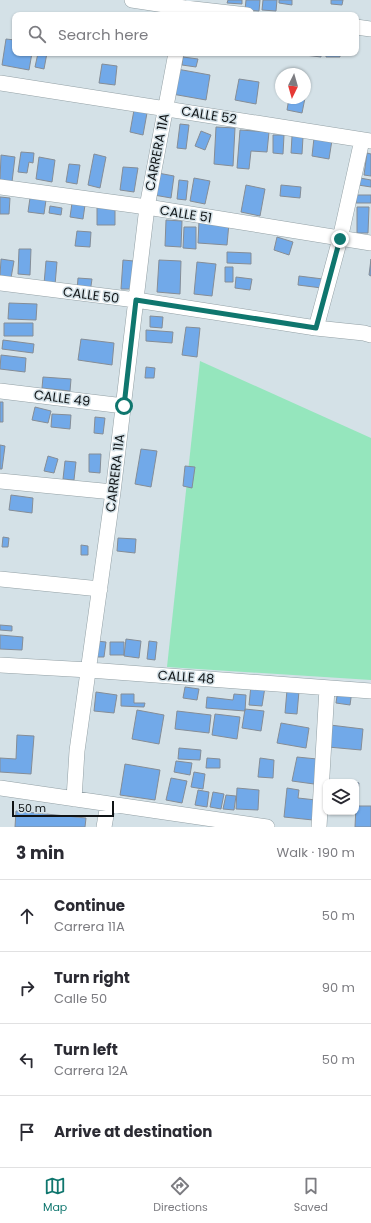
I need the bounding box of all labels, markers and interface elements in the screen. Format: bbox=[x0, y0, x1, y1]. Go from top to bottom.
search box bbox=[12, 12, 359, 56]
icon: search bbox=[26, 23, 48, 45]
text: Search here bbox=[58, 24, 148, 45]
north arrow bbox=[275, 68, 311, 104]
street label: CALLE 52 bbox=[180, 101, 238, 129]
street label: CARRERA 11A bbox=[140, 111, 174, 192]
street label: CALLE 51 bbox=[159, 201, 213, 227]
route end bbox=[331, 230, 349, 248]
street label: CALLE 50 bbox=[62, 282, 120, 308]
street label: CALLE 49 bbox=[33, 385, 91, 411]
route start bbox=[115, 397, 133, 415]
street label: CARRERA 11A bbox=[101, 433, 129, 513]
street label: CALLE 48 bbox=[157, 666, 215, 688]
map controls bbox=[323, 779, 359, 815]
button: layers bbox=[323, 779, 359, 815]
scale bar bbox=[12, 799, 114, 818]
text: 50 m bbox=[18, 800, 46, 816]
text: 3 min bbox=[16, 841, 64, 865]
text: Walk · 190 m bbox=[277, 843, 355, 862]
text: Continue bbox=[54, 895, 125, 916]
icon: ahead bbox=[16, 905, 38, 927]
text: 50 m bbox=[322, 906, 355, 925]
text: Carrera 11A bbox=[54, 917, 125, 936]
text: Turn right bbox=[54, 967, 130, 988]
icon: right bbox=[16, 977, 38, 999]
text: 90 m bbox=[322, 978, 355, 997]
text: Calle 50 bbox=[54, 989, 107, 1008]
text: Turn left bbox=[54, 1039, 118, 1060]
icon: left bbox=[16, 1049, 38, 1071]
text: 50 m bbox=[322, 1050, 355, 1069]
text: Carrera 12A bbox=[54, 1061, 128, 1080]
icon: arrive bbox=[16, 1121, 38, 1143]
text: Arrive at destination bbox=[54, 1121, 212, 1142]
tab: Map bbox=[43, 1175, 67, 1216]
tab: Directions bbox=[153, 1175, 208, 1216]
tab: Saved bbox=[294, 1175, 328, 1216]

